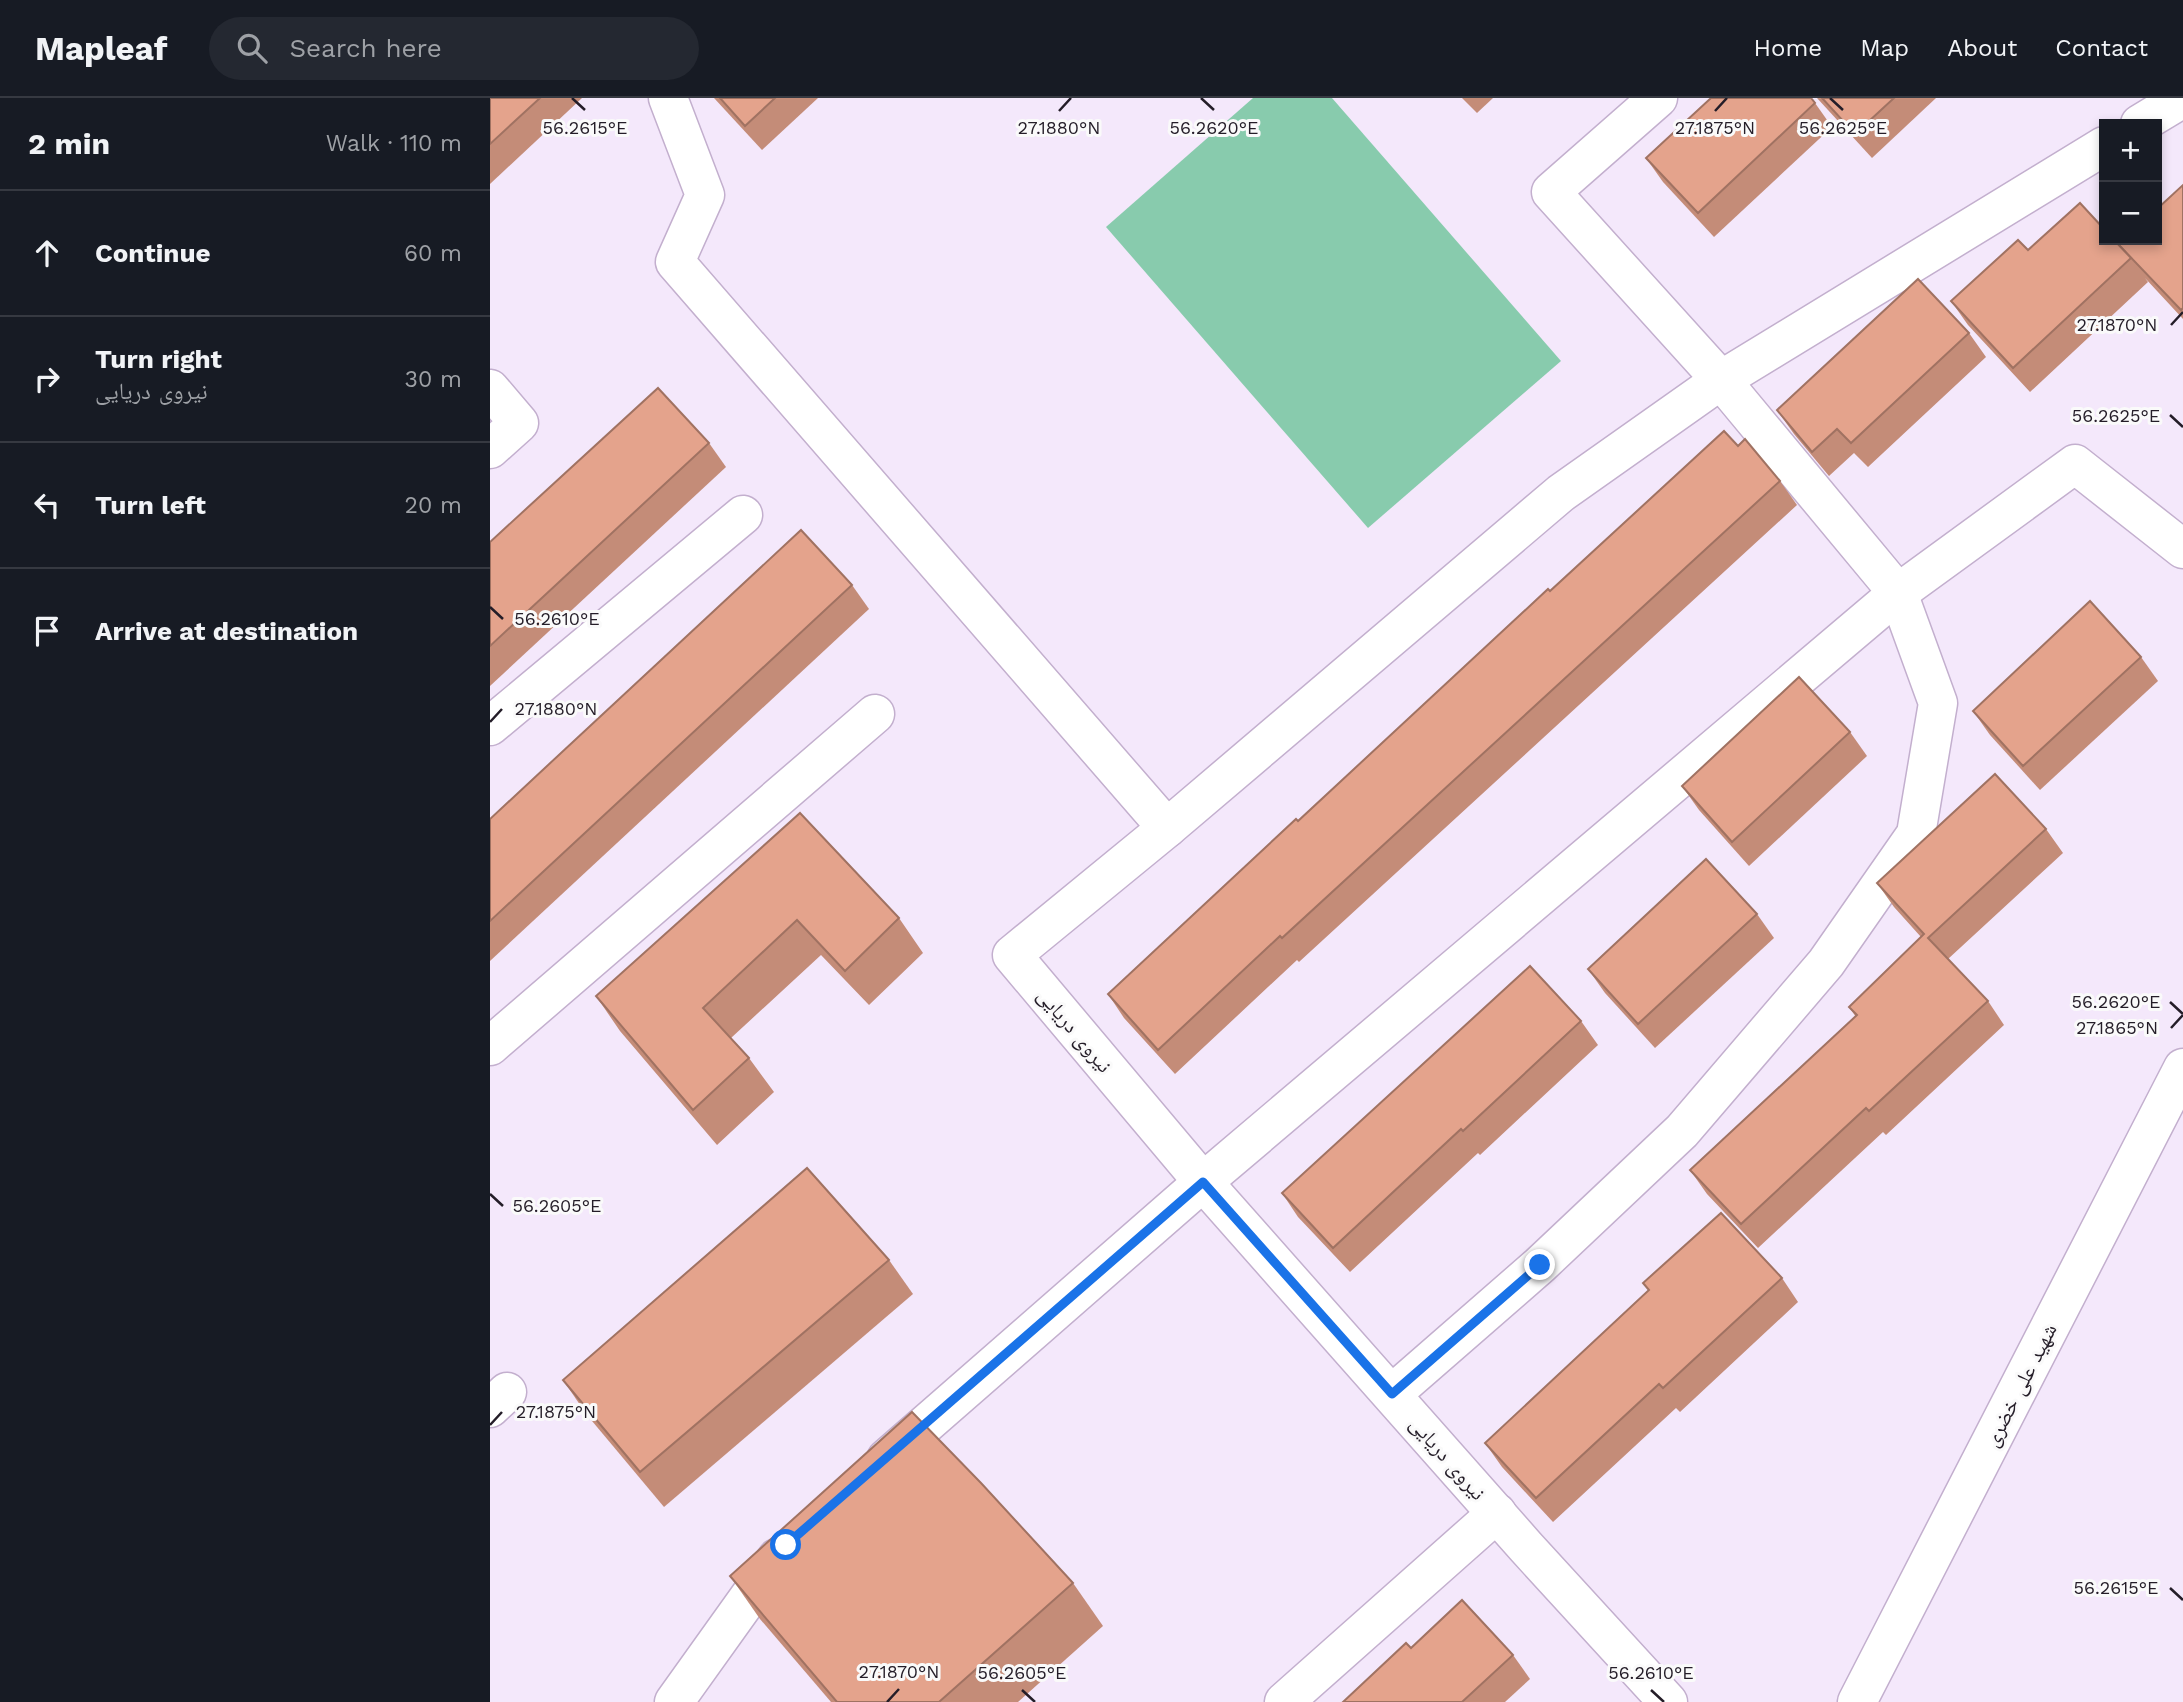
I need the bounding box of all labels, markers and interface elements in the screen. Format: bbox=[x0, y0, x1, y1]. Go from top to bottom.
search box bbox=[209, 17, 699, 80]
text: Mapleaf bbox=[35, 29, 167, 68]
icon: search bbox=[233, 29, 271, 67]
text: Search here bbox=[289, 33, 442, 63]
text: Home bbox=[1754, 34, 1822, 62]
text: Map bbox=[1860, 34, 1909, 62]
text: About bbox=[1947, 34, 2017, 62]
text: Contact bbox=[2055, 34, 2148, 62]
text: 56.2615°E bbox=[543, 117, 627, 138]
text: 27.1880°N bbox=[1017, 117, 1101, 138]
text: 56.2620°E bbox=[1169, 117, 1259, 138]
text: 27.1875°N bbox=[1675, 117, 1755, 138]
text: 56.2625°E bbox=[1799, 117, 1887, 138]
map controls bbox=[2099, 119, 2162, 245]
button: + bbox=[2099, 119, 2162, 182]
text: 2 min bbox=[28, 126, 110, 161]
text: Walk · 110 m bbox=[326, 130, 462, 157]
button: − bbox=[2099, 182, 2162, 245]
icon: ahead bbox=[28, 234, 66, 272]
text: Continue bbox=[95, 238, 211, 268]
text: 60 m bbox=[404, 240, 462, 267]
text: 27.1870°N bbox=[2077, 314, 2157, 335]
text: Turn right bbox=[95, 344, 222, 374]
icon: right bbox=[28, 360, 66, 398]
text: 30 m bbox=[405, 366, 462, 393]
text: نیروی دریایی bbox=[95, 378, 208, 405]
text: 56.2625°E bbox=[2072, 405, 2160, 426]
icon: left bbox=[28, 486, 66, 524]
text: Turn left bbox=[95, 490, 206, 520]
text: 20 m bbox=[405, 492, 462, 519]
text: 56.2610°E bbox=[514, 608, 600, 629]
icon: arrive bbox=[28, 612, 66, 650]
text: Arrive at destination bbox=[95, 616, 358, 646]
text: 27.1880°N bbox=[514, 698, 598, 719]
street label: نیروی دریایی bbox=[1032, 983, 1118, 1078]
text: 56.2620°E bbox=[2071, 991, 2161, 1012]
text: 27.1865°N bbox=[2076, 1017, 2158, 1038]
text: 56.2605°E bbox=[512, 1195, 602, 1216]
route end bbox=[1524, 1249, 1555, 1280]
street label: شهید علی خضری bbox=[1978, 1319, 2063, 1451]
text: 27.1875°N bbox=[516, 1401, 596, 1422]
street label: نیروی دریایی bbox=[1404, 1411, 1491, 1506]
route start bbox=[770, 1529, 801, 1560]
text: 56.2615°E bbox=[2074, 1577, 2158, 1598]
text: 27.1870°N bbox=[859, 1661, 939, 1682]
text: 56.2605°E bbox=[977, 1662, 1067, 1683]
text: 56.2610°E bbox=[1608, 1662, 1694, 1683]

